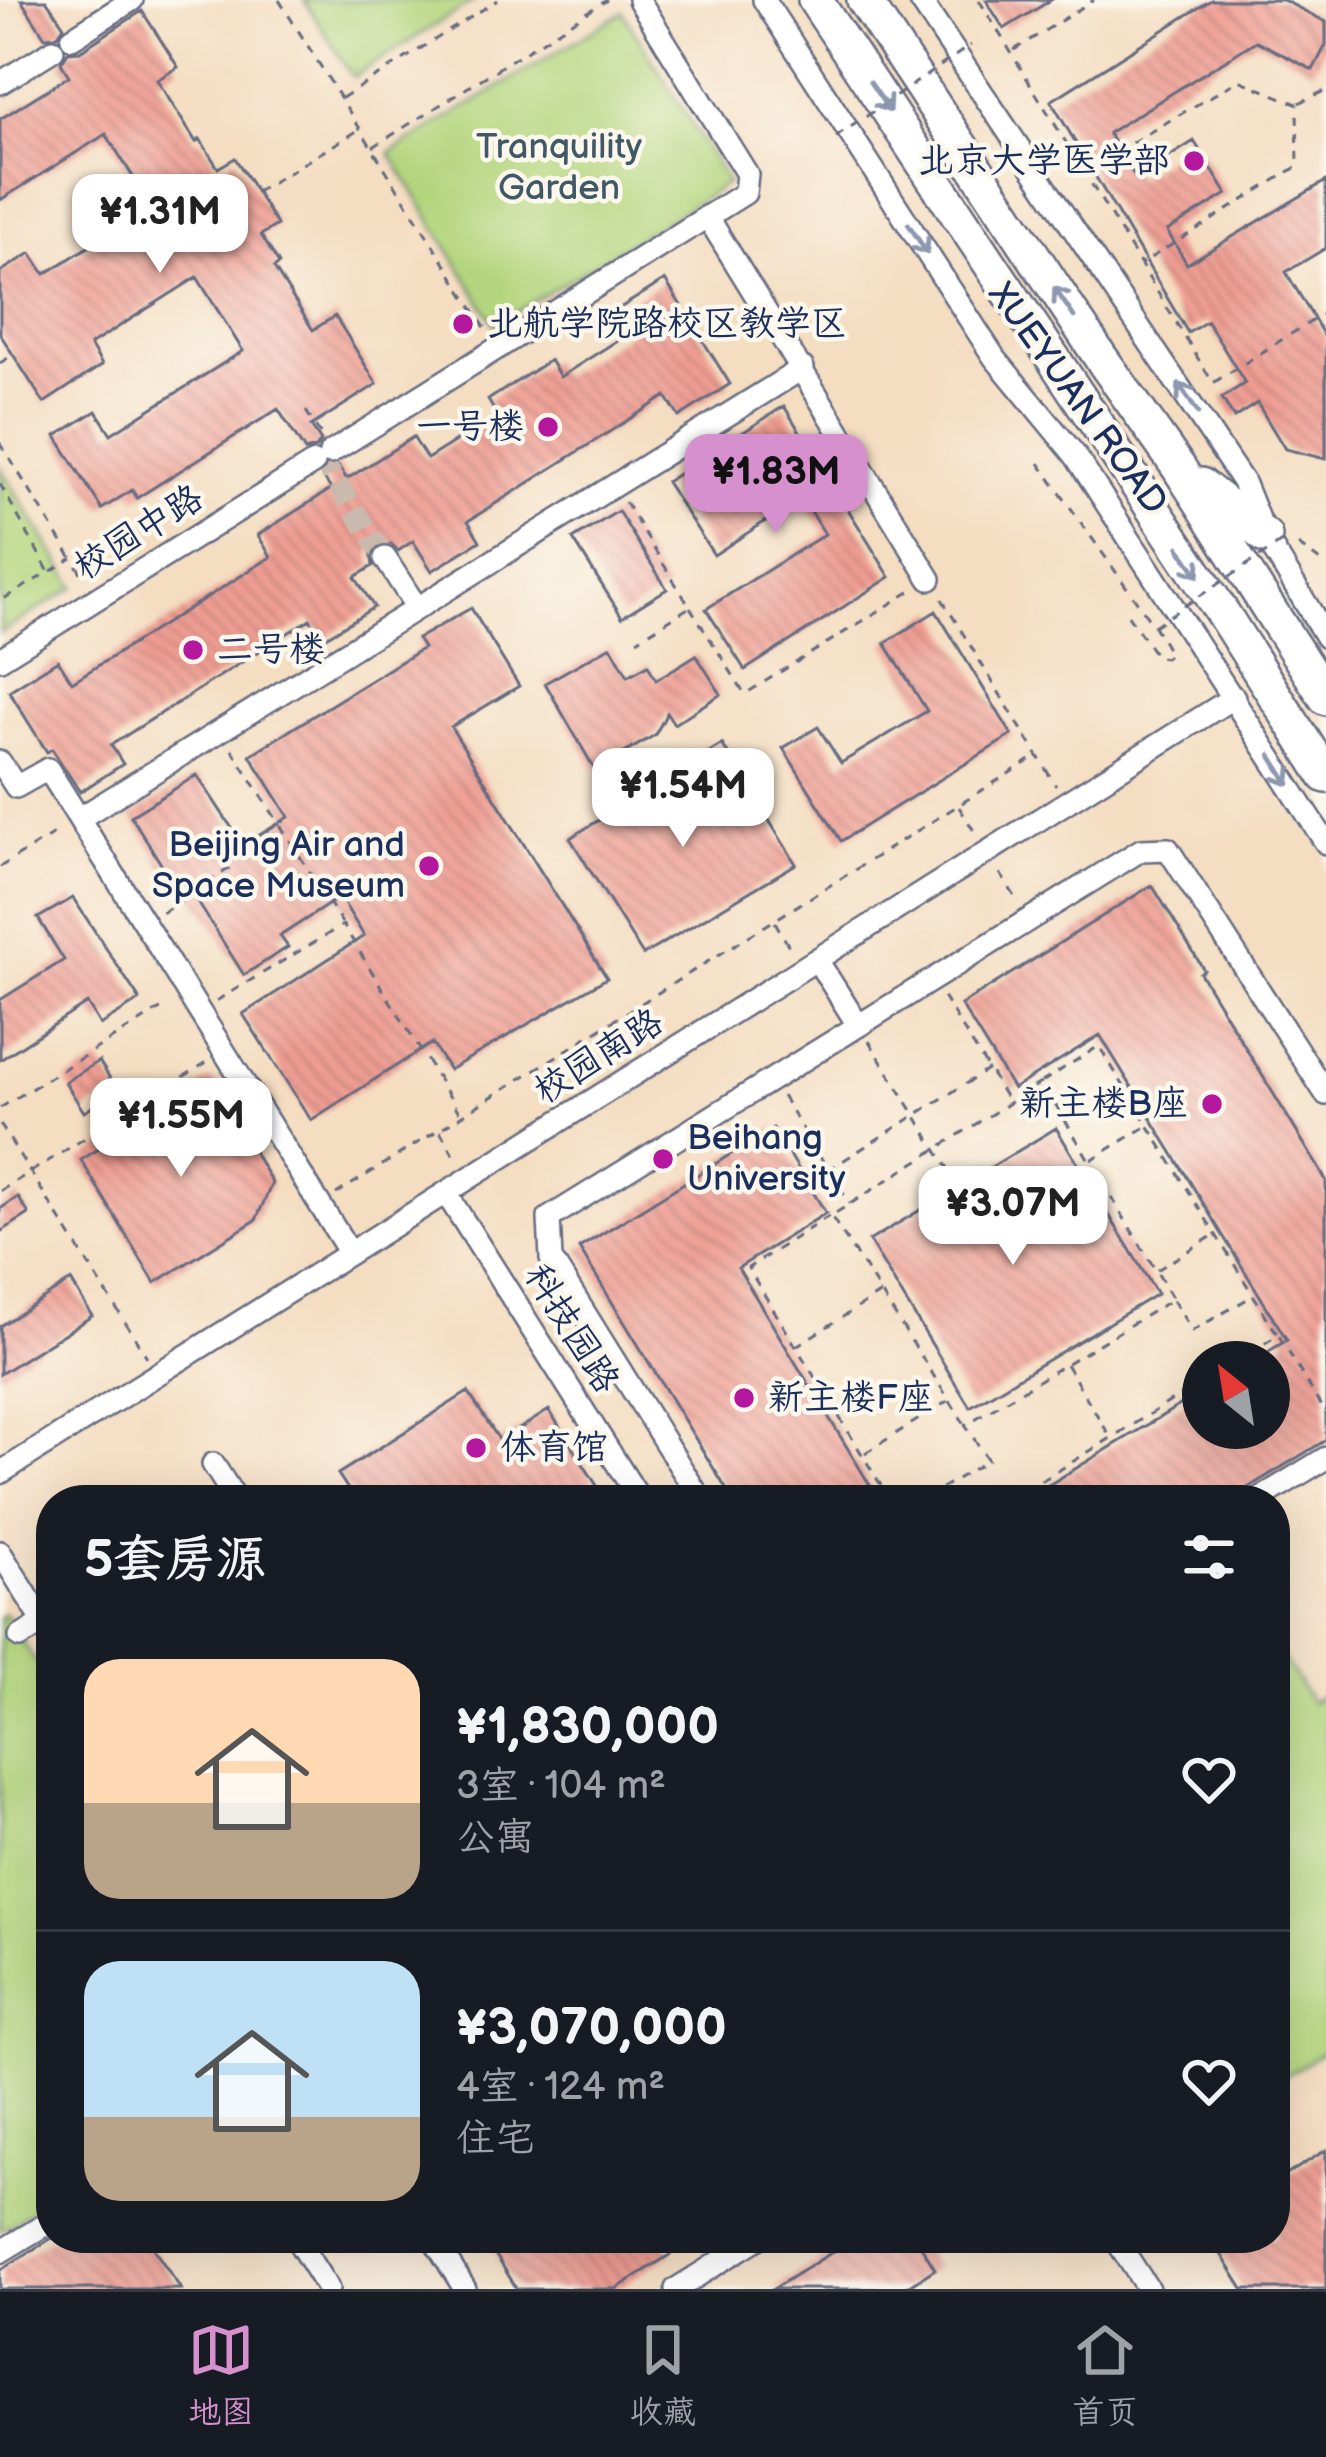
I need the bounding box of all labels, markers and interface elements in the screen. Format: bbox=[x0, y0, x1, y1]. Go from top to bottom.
one-way arrow bbox=[867, 80, 892, 114]
park label: Tranquility Garden bbox=[476, 126, 643, 210]
place label: 北京大学医学部 bbox=[918, 140, 1170, 183]
marker: 北京大学医学部 bbox=[1181, 148, 1207, 174]
pin: ¥1.31M bbox=[62, 174, 258, 276]
text: ¥1.31M bbox=[99, 189, 221, 236]
one-way arrow bbox=[906, 222, 931, 256]
street label: XUEYUAN ROAD bbox=[978, 274, 1175, 523]
one-way arrow bbox=[1052, 286, 1077, 320]
place label: 北航学院路校区教学区 bbox=[487, 303, 847, 346]
marker: 北航学院路校区教学区 bbox=[450, 311, 476, 337]
one-way arrow bbox=[1175, 382, 1200, 416]
place label: 一号楼 bbox=[416, 406, 524, 449]
marker: 一号楼 bbox=[535, 414, 561, 440]
pin: ¥1.83M bbox=[678, 434, 874, 536]
text: ¥1.83M bbox=[712, 449, 840, 496]
street label: 校园中路 bbox=[67, 477, 211, 589]
one-way arrow bbox=[1176, 545, 1201, 579]
place label: 二号楼 bbox=[217, 629, 325, 672]
marker: 二号楼 bbox=[180, 637, 206, 663]
pin: ¥1.54M bbox=[585, 748, 781, 850]
one-way arrow bbox=[1268, 752, 1292, 786]
text: ¥1.54M bbox=[619, 763, 747, 810]
place label: Beijing Air and Space Museum bbox=[152, 824, 405, 908]
marker: Beijing Air and Space Museum bbox=[416, 853, 442, 879]
street label: 校园南路 bbox=[527, 1001, 671, 1113]
pin: ¥1.55M bbox=[83, 1078, 279, 1180]
place label: 新主楼B座 bbox=[1019, 1083, 1188, 1126]
marker: 新主楼B座 bbox=[1199, 1091, 1225, 1117]
text: ¥1.55M bbox=[117, 1093, 245, 1140]
place label: Beihang University bbox=[687, 1117, 846, 1201]
marker: Beihang University bbox=[650, 1146, 676, 1172]
pin: ¥3.07M bbox=[915, 1166, 1111, 1268]
text: ¥3.07M bbox=[946, 1181, 1080, 1228]
street label: 科技园路 bbox=[515, 1257, 627, 1401]
north arrow bbox=[1182, 1341, 1290, 1449]
map controls bbox=[1182, 1341, 1290, 1449]
place label: 新主楼F座 bbox=[768, 1377, 933, 1420]
marker: 新主楼F座 bbox=[731, 1385, 757, 1411]
place label: 体育馆 bbox=[500, 1427, 608, 1470]
marker: 体育馆 bbox=[463, 1435, 489, 1461]
icon: filters bbox=[1176, 1524, 1242, 1590]
text: 5套房源 bbox=[84, 1530, 266, 1591]
text: ¥1,830,000 bbox=[456, 1697, 719, 1758]
icon: home bbox=[180, 1707, 324, 1851]
icon: heart bbox=[1176, 1746, 1242, 1812]
text: 3室 · 104 m² bbox=[456, 1763, 666, 1810]
text: 公寓 bbox=[456, 1815, 534, 1862]
text: ¥3,070,000 bbox=[456, 1998, 727, 2059]
icon: home bbox=[180, 2009, 324, 2153]
icon: heart bbox=[1176, 2048, 1242, 2114]
text: 4室 · 124 m² bbox=[456, 2064, 665, 2111]
text: 住宅 bbox=[456, 2116, 534, 2163]
tab: 地图 bbox=[188, 2317, 254, 2433]
tab: 收藏 bbox=[630, 2317, 696, 2433]
tab: 首页 bbox=[1072, 2317, 1138, 2433]

